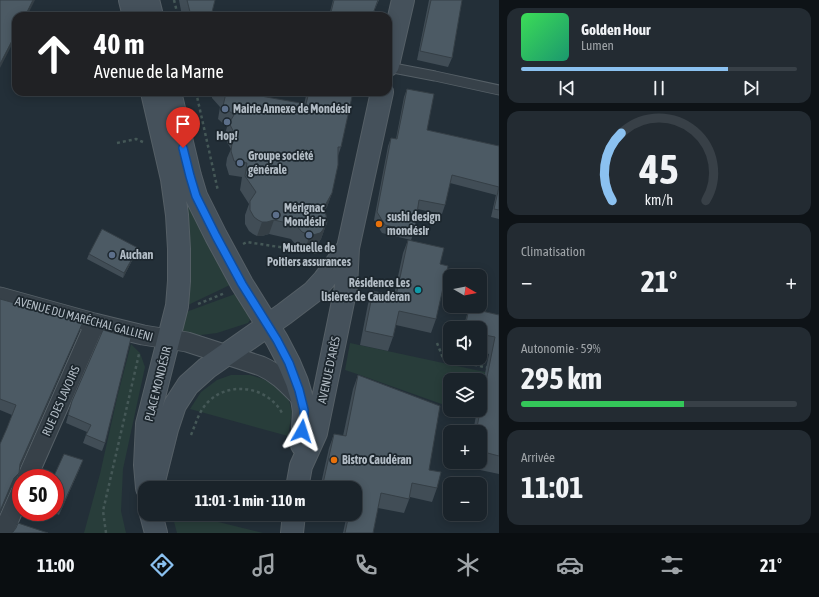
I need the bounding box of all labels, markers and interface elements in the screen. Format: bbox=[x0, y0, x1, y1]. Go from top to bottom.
text: Golden Hour bbox=[581, 21, 651, 38]
icon: ahead bbox=[28, 28, 80, 80]
text: 40 m bbox=[94, 28, 144, 60]
text: Lumen bbox=[581, 38, 614, 53]
text: Avenue de la Marne bbox=[94, 61, 224, 82]
icon: previous bbox=[556, 77, 578, 99]
icon: pause bbox=[648, 77, 670, 99]
icon: next bbox=[740, 77, 762, 99]
place label: Mairie Annexe de Mondésir bbox=[233, 102, 352, 116]
marker: Mairie Annexe de Mondésir bbox=[220, 104, 230, 114]
pin bbox=[166, 107, 200, 148]
icon: arrive bbox=[172, 113, 194, 135]
marker: Hop! bbox=[222, 117, 232, 127]
place label: Hop! bbox=[216, 129, 238, 143]
text: 45 bbox=[638, 145, 679, 193]
place label: Groupe société générale bbox=[248, 149, 314, 177]
marker: Groupe société générale bbox=[235, 158, 245, 168]
text: km/h bbox=[645, 192, 673, 208]
place label: Mérignac Mondésir bbox=[284, 201, 326, 229]
marker: Mérignac Mondésir bbox=[271, 210, 281, 220]
place label: sushi design mondésir bbox=[387, 210, 441, 238]
marker: sushi design mondésir bbox=[374, 219, 384, 229]
marker: Mutuelle de Poitiers assurances bbox=[304, 230, 314, 240]
place label: Mutuelle de Poitiers assurances bbox=[267, 241, 352, 269]
text: Climatisation bbox=[521, 244, 585, 259]
place label: Auchan bbox=[119, 248, 154, 262]
marker: Auchan bbox=[107, 250, 117, 260]
text: 21° bbox=[641, 264, 677, 298]
text: − bbox=[521, 268, 532, 294]
text: + bbox=[786, 268, 797, 294]
north arrow bbox=[443, 269, 487, 313]
map controls bbox=[443, 269, 487, 521]
place label: Résidence Les lisières de Caudéran bbox=[321, 276, 411, 304]
marker: Résidence Les lisières de Caudéran bbox=[413, 285, 423, 295]
street label: AVENUE DU MARÉCHAL GALLIENI bbox=[13, 294, 155, 344]
button: sound bbox=[443, 321, 487, 365]
street label: AVENUE D'ARÈS bbox=[315, 335, 343, 405]
text: Autonomie · 59% bbox=[521, 341, 601, 356]
street label: PLACE MONDÉSIR bbox=[142, 345, 174, 423]
text: 295 km bbox=[521, 361, 602, 395]
street label: RUE DES LAVOIRS bbox=[39, 364, 83, 438]
button: layers bbox=[443, 373, 487, 417]
position arrow bbox=[281, 410, 323, 452]
button: + bbox=[443, 425, 487, 469]
text: Arrivée bbox=[521, 450, 555, 465]
place label: Bistro Caudéran bbox=[342, 453, 412, 467]
marker: Bistro Caudéran bbox=[329, 455, 339, 465]
speed limit sign: 50 bbox=[12, 469, 64, 521]
text: 11:01 bbox=[521, 470, 583, 504]
button: − bbox=[443, 477, 487, 521]
text: 11:01 · 1 min · 110 m bbox=[195, 492, 305, 509]
icon: directions bbox=[148, 551, 176, 579]
icon: music bbox=[250, 551, 278, 579]
icon: phone bbox=[352, 551, 380, 579]
icon: climate bbox=[454, 551, 482, 579]
icon: car bbox=[556, 551, 584, 579]
icon: filters bbox=[658, 551, 686, 579]
text: 11:00 bbox=[37, 555, 74, 576]
text: 21° bbox=[760, 555, 782, 576]

